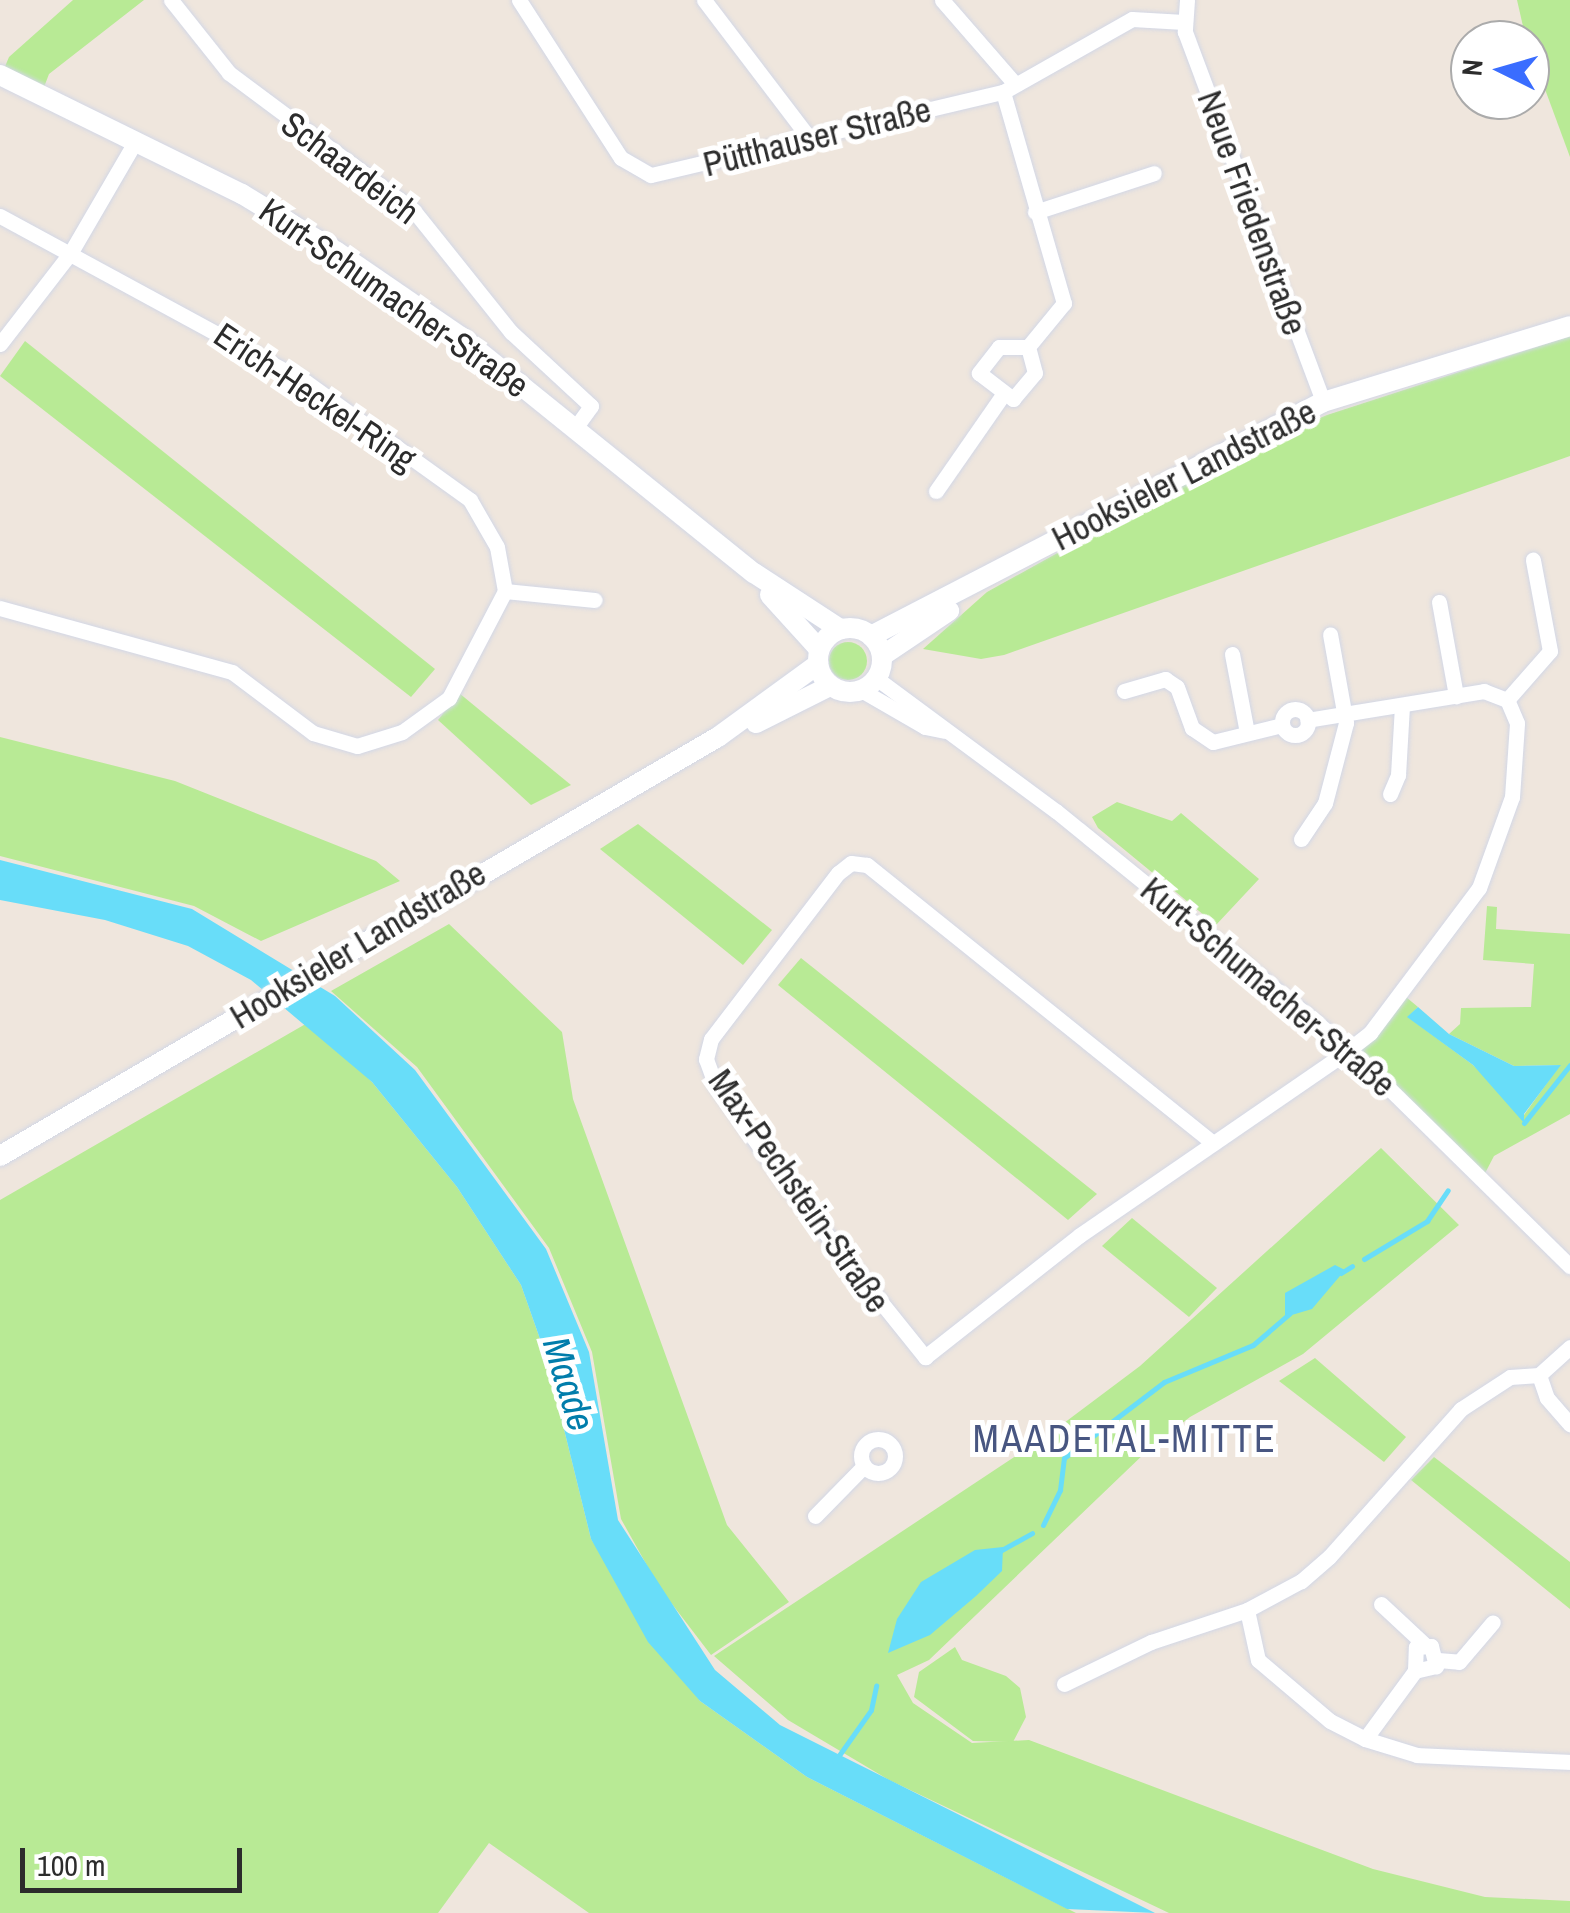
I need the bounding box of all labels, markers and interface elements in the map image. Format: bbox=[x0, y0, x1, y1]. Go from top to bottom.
north arrow bbox=[1450, 20, 1550, 120]
text: N bbox=[1452, 58, 1492, 77]
street label: Neue Friedenstraße bbox=[1188, 85, 1316, 341]
street label: Pütthauser Straße bbox=[699, 88, 935, 186]
street label: Schaardeich bbox=[273, 103, 427, 233]
street label: Kurt-Schumacher-Straße bbox=[251, 189, 537, 407]
street label: Erich-Heckel-Ring bbox=[206, 314, 424, 480]
street label: Hooksieler Landstraße bbox=[1045, 390, 1323, 560]
street label: Hooksieler Landstraße bbox=[223, 852, 493, 1038]
street label: Kurt-Schumacher-Straße bbox=[1132, 868, 1404, 1106]
street label: Max-Pechstein-Straße bbox=[699, 1061, 899, 1321]
water label: Maade bbox=[533, 1332, 605, 1436]
district label: MAADETAL-MITTE bbox=[973, 1416, 1277, 1462]
scale bar bbox=[25, 1828, 248, 1890]
text: 100 m bbox=[37, 1845, 105, 1885]

